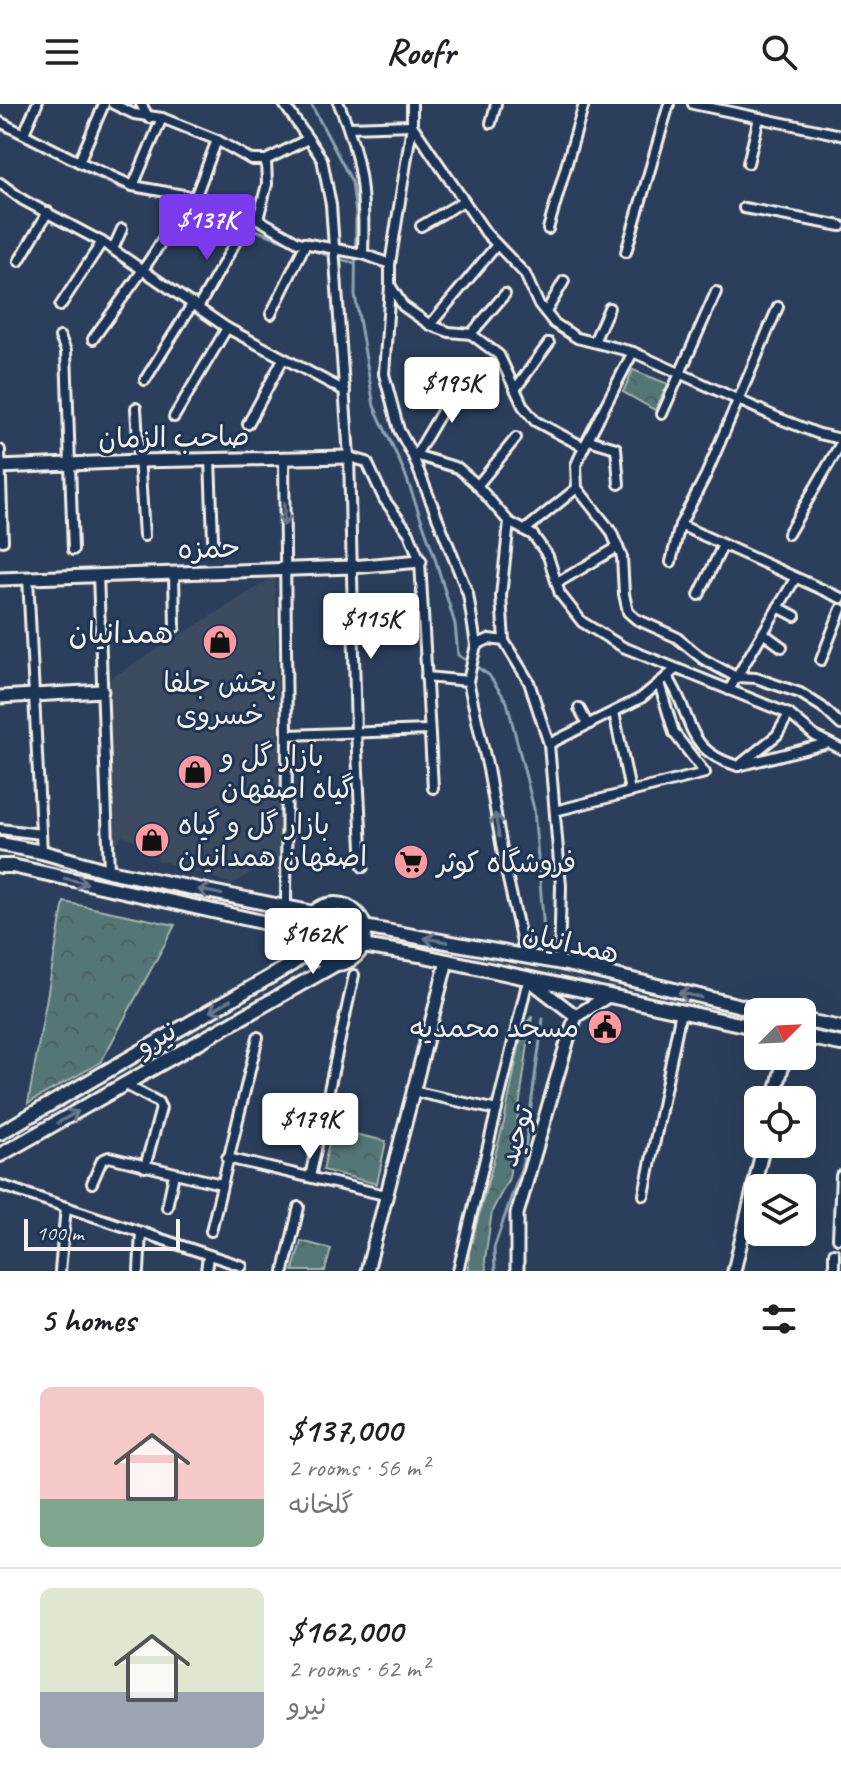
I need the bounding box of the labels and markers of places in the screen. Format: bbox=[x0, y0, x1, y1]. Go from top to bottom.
pin: $137K bbox=[151, 194, 263, 262]
pin: $195K bbox=[396, 357, 508, 425]
pin: $115K bbox=[315, 593, 427, 661]
shop icon: پخش جلفا خسروی bbox=[201, 623, 239, 661]
place label: پخش جلفا خسروی bbox=[163, 665, 277, 732]
place label: بازار گل و گیاه اصفهان bbox=[219, 739, 354, 806]
shop icon: بازار گل و گیاه اصفهان bbox=[176, 753, 214, 791]
place label: بازار گل و گیاه اصفهان همدانیان bbox=[178, 807, 367, 874]
shop icon: بازار گل و گیاه اصفهان همدانیان bbox=[133, 821, 171, 859]
supermarket icon: فروشگاه کوثر bbox=[392, 843, 430, 881]
place label: فروشگاه کوثر bbox=[435, 845, 576, 880]
pin: $162K bbox=[257, 908, 369, 976]
public building icon: مسجد محمدیه bbox=[586, 1008, 624, 1046]
place label: مسجد محمدیه bbox=[410, 1010, 579, 1045]
pin: $179K bbox=[254, 1093, 366, 1161]

